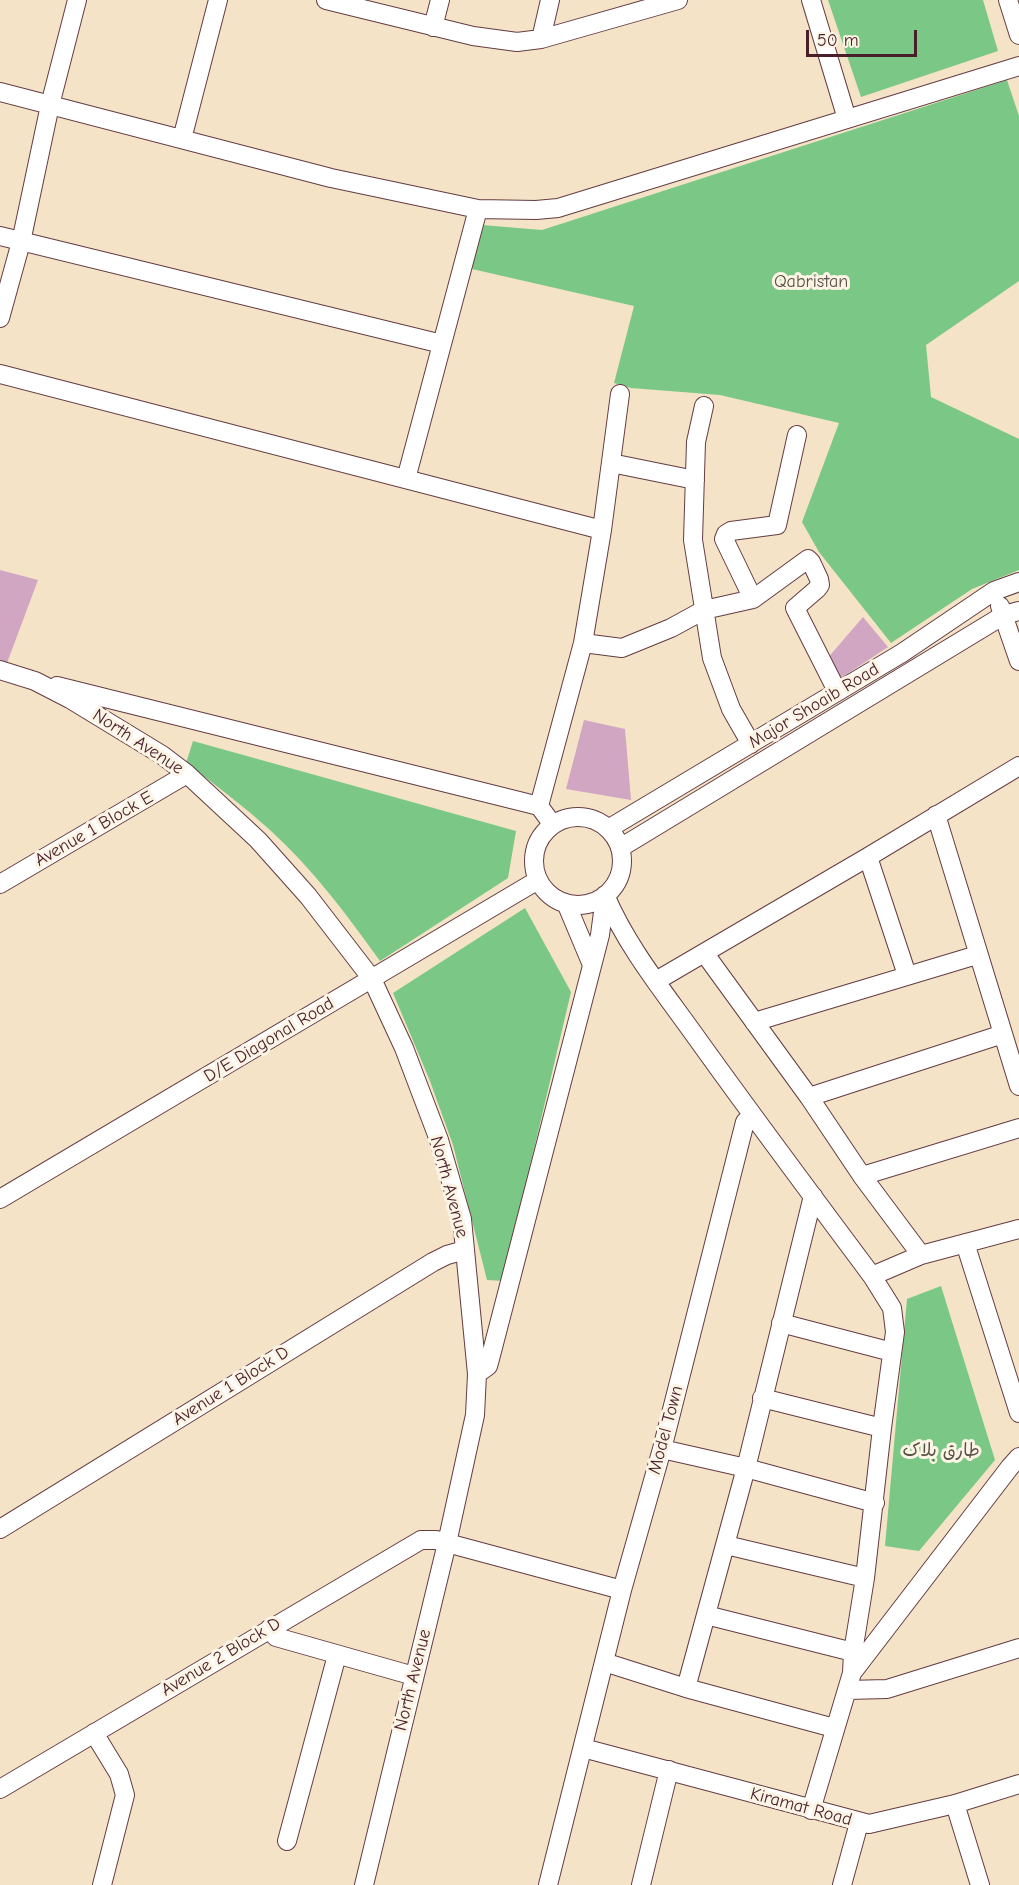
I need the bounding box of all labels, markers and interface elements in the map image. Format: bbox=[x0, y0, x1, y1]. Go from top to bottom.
scale bar bbox=[809, 18, 920, 56]
text: 50 m bbox=[817, 30, 859, 51]
park label: Qabristan bbox=[774, 271, 848, 293]
street label: Major Shoaib Road bbox=[745, 659, 883, 753]
street label: North Avenue bbox=[88, 705, 188, 779]
street label: Avenue 1 Block E bbox=[31, 786, 157, 872]
street label: D/E Diagonal Road bbox=[200, 993, 338, 1087]
street label: North Avenue bbox=[425, 1134, 473, 1240]
street label: Avenue 1 Block D bbox=[169, 1342, 293, 1430]
street label: Model Town bbox=[644, 1383, 688, 1477]
park label: طارق بلاک bbox=[902, 1440, 980, 1462]
street label: Avenue 2 Block D bbox=[157, 1613, 285, 1701]
street label: North Avenue bbox=[390, 1627, 436, 1733]
street label: Kiramat Road bbox=[748, 1783, 854, 1831]

